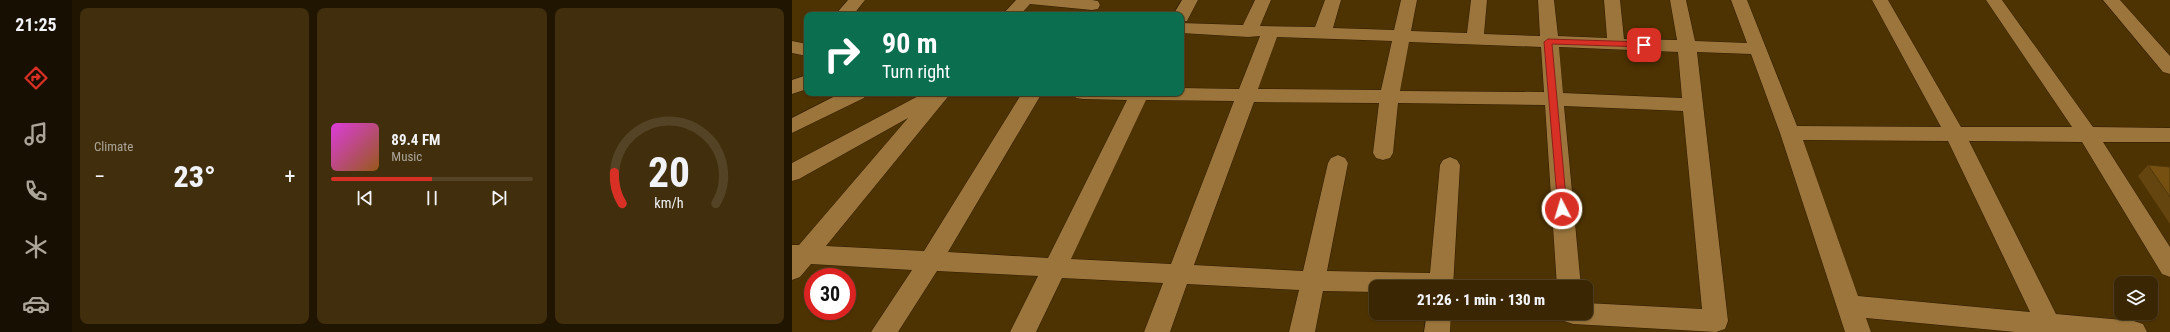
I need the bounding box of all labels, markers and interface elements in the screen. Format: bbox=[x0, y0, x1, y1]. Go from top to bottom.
text: 21:25 bbox=[15, 14, 57, 35]
text: 90 m bbox=[882, 27, 938, 60]
icon: right bbox=[816, 28, 868, 80]
pin bbox=[1627, 28, 1661, 62]
icon: arrive bbox=[1633, 34, 1655, 56]
text: Turn right bbox=[882, 61, 950, 82]
icon: directions bbox=[22, 64, 50, 92]
icon: music bbox=[22, 120, 50, 148]
text: 89.4 FM bbox=[391, 131, 440, 149]
text: Climate bbox=[94, 139, 133, 154]
text: 20 bbox=[648, 148, 690, 197]
text: Music bbox=[391, 149, 422, 164]
text: 23° bbox=[174, 159, 216, 194]
text: − bbox=[94, 164, 105, 189]
text: + bbox=[284, 164, 295, 189]
icon: phone bbox=[22, 177, 50, 205]
icon: previous bbox=[354, 187, 376, 209]
icon: pause bbox=[421, 187, 443, 209]
icon: next bbox=[488, 187, 510, 209]
position arrow bbox=[1541, 188, 1583, 230]
text: km/h bbox=[655, 195, 684, 211]
icon: climate bbox=[22, 233, 50, 261]
speed limit sign: 30 bbox=[804, 268, 856, 320]
map controls bbox=[2114, 276, 2158, 320]
button: layers bbox=[2114, 276, 2158, 320]
icon: car bbox=[22, 290, 50, 318]
text: 21:26 · 1 min · 130 m bbox=[1417, 291, 1545, 309]

